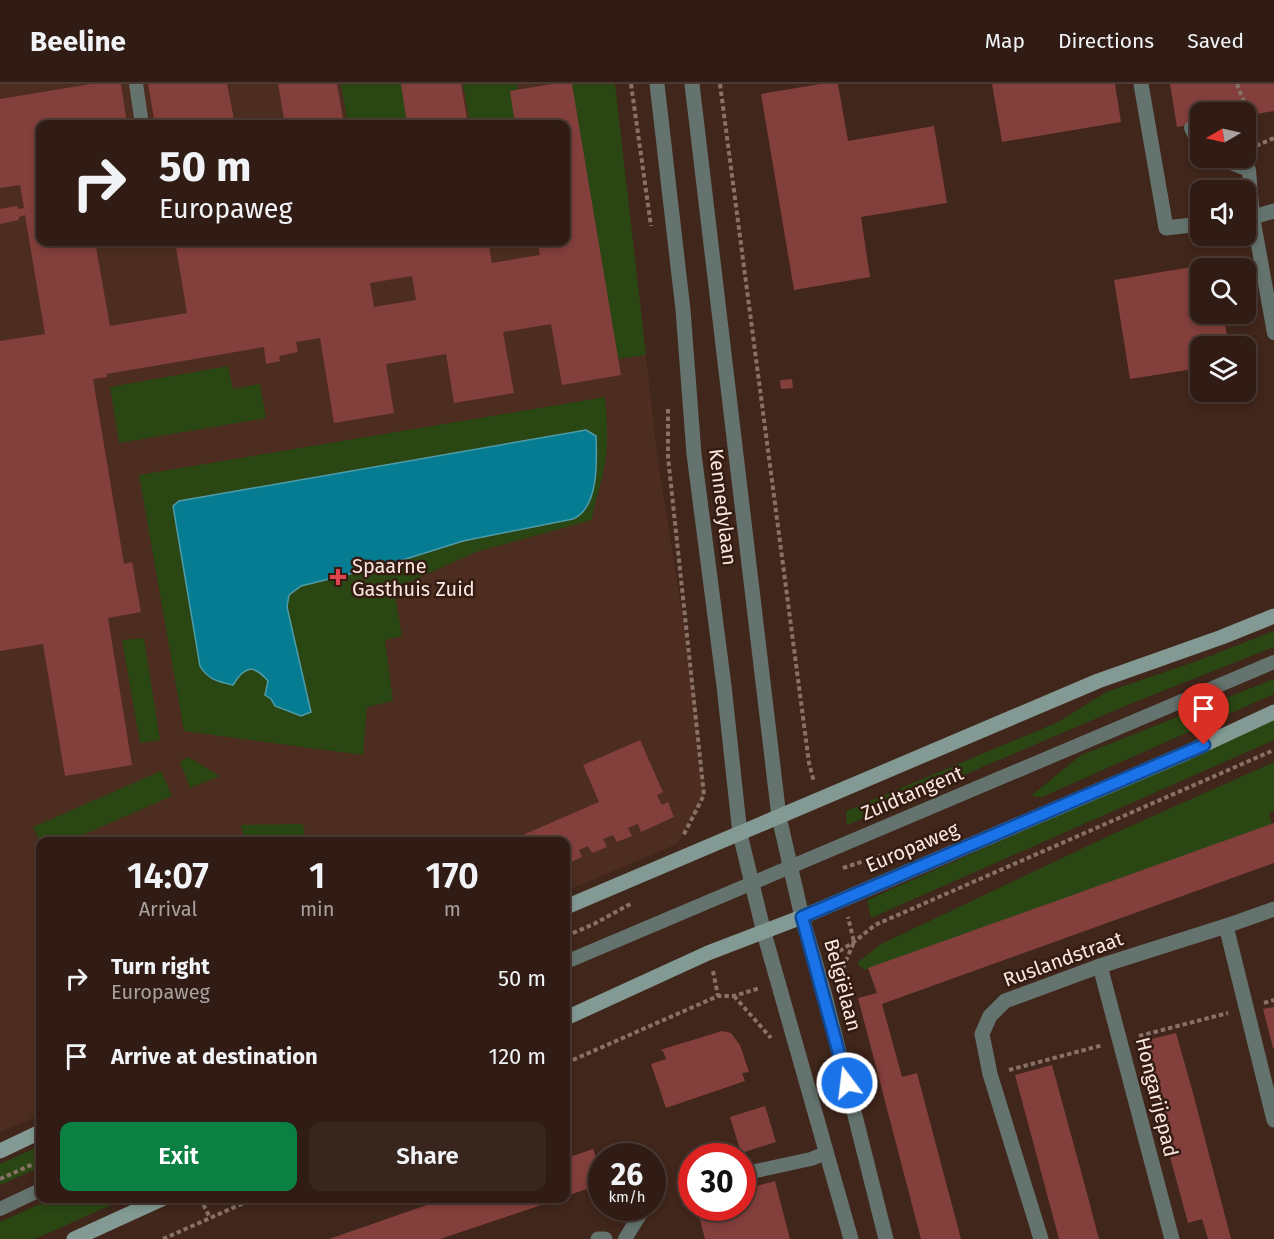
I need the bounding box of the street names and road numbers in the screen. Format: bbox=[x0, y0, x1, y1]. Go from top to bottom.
street label: Kennedylaan bbox=[704, 447, 742, 567]
street label: Zuidtangent bbox=[857, 760, 968, 825]
street label: Europaweg bbox=[862, 816, 963, 877]
street label: Ruslandstraat bbox=[1000, 926, 1127, 992]
street label: Belgiëlaan bbox=[819, 936, 867, 1034]
street label: Hongarijepad bbox=[1131, 1035, 1183, 1159]

